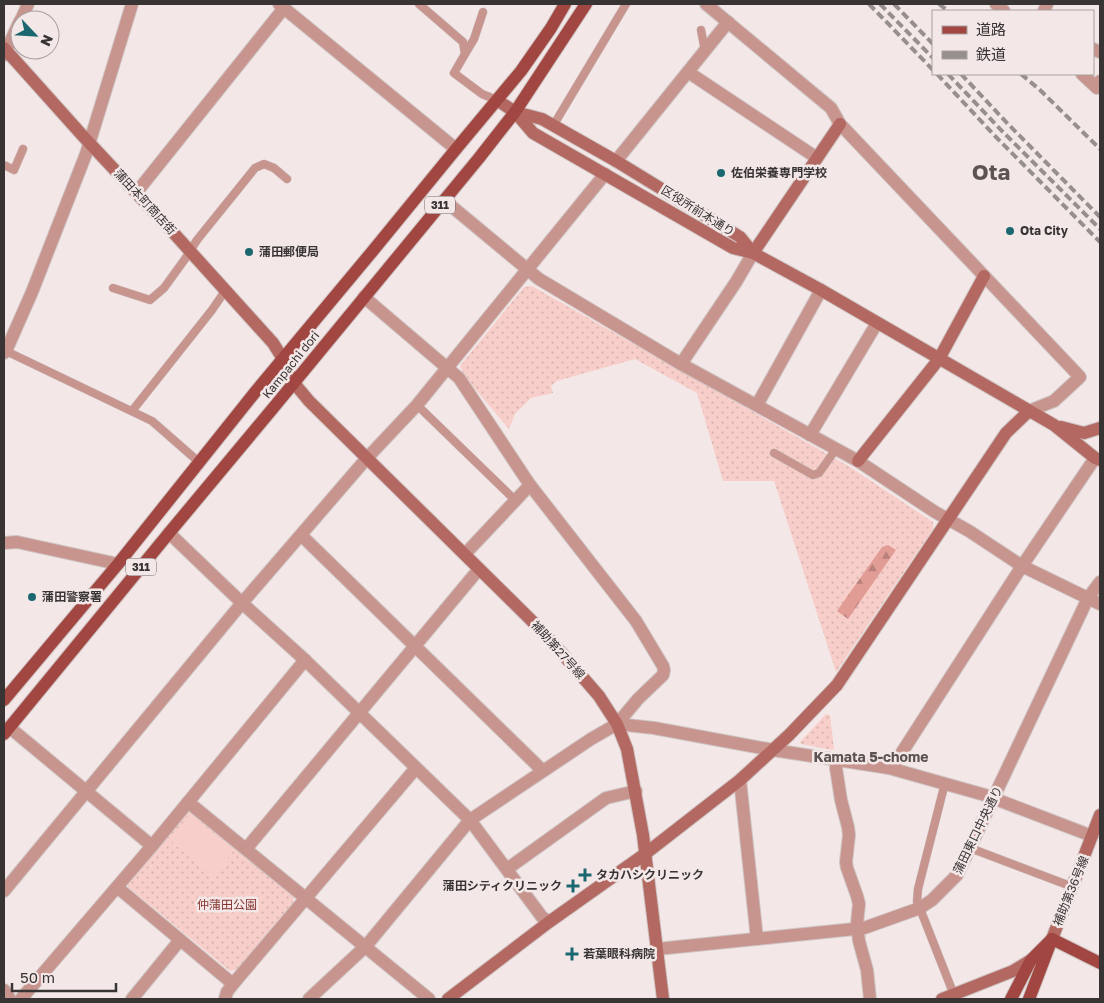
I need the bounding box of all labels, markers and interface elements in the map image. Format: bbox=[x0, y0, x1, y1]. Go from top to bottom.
north arrow bbox=[10, 10, 60, 60]
legend bbox=[932, 10, 1094, 75]
text: 道路 bbox=[976, 20, 1006, 38]
text: N bbox=[37, 32, 57, 49]
text: 鉄道 bbox=[976, 45, 1006, 63]
district label: Ota bbox=[972, 158, 1010, 185]
place label: 佐伯栄養専門学校 bbox=[731, 165, 827, 180]
street label: 蒲田本町商店街 bbox=[111, 166, 180, 237]
marker: 佐伯栄養専門学校 bbox=[715, 167, 727, 179]
street label: 区役所前本通り bbox=[659, 182, 738, 239]
road number: 311 bbox=[425, 196, 455, 214]
place label: Ota City bbox=[1020, 223, 1069, 238]
marker: Ota City bbox=[1004, 225, 1016, 237]
place label: 蒲田郵便局 bbox=[259, 244, 319, 259]
marker: 蒲田郵便局 bbox=[243, 246, 255, 258]
street label: Kampachi dori bbox=[259, 328, 322, 401]
road number: 311 bbox=[126, 558, 156, 576]
place label: 蒲田警察署 bbox=[42, 589, 102, 604]
marker: 蒲田警察署 bbox=[26, 591, 38, 603]
street label: 補助第27号線 bbox=[528, 617, 588, 682]
district label: Kamata 5-chome bbox=[813, 748, 929, 765]
street label: 蒲田東口中央通り bbox=[950, 783, 1005, 876]
street label: 補助第36号線 bbox=[1050, 854, 1091, 928]
place label: タカハシクリニック bbox=[596, 867, 704, 882]
marker: タカハシクリニック bbox=[578, 868, 592, 882]
place label: 蒲田シティクリニック bbox=[443, 878, 562, 893]
marker: 蒲田シティクリニック bbox=[566, 879, 580, 893]
park label: 仲蒲田公園 bbox=[197, 897, 257, 912]
place label: 若葉眼科病院 bbox=[583, 946, 655, 961]
marker: 若葉眼科病院 bbox=[565, 947, 579, 961]
scale bar bbox=[12, 960, 116, 992]
text: 50 m bbox=[20, 968, 55, 986]

